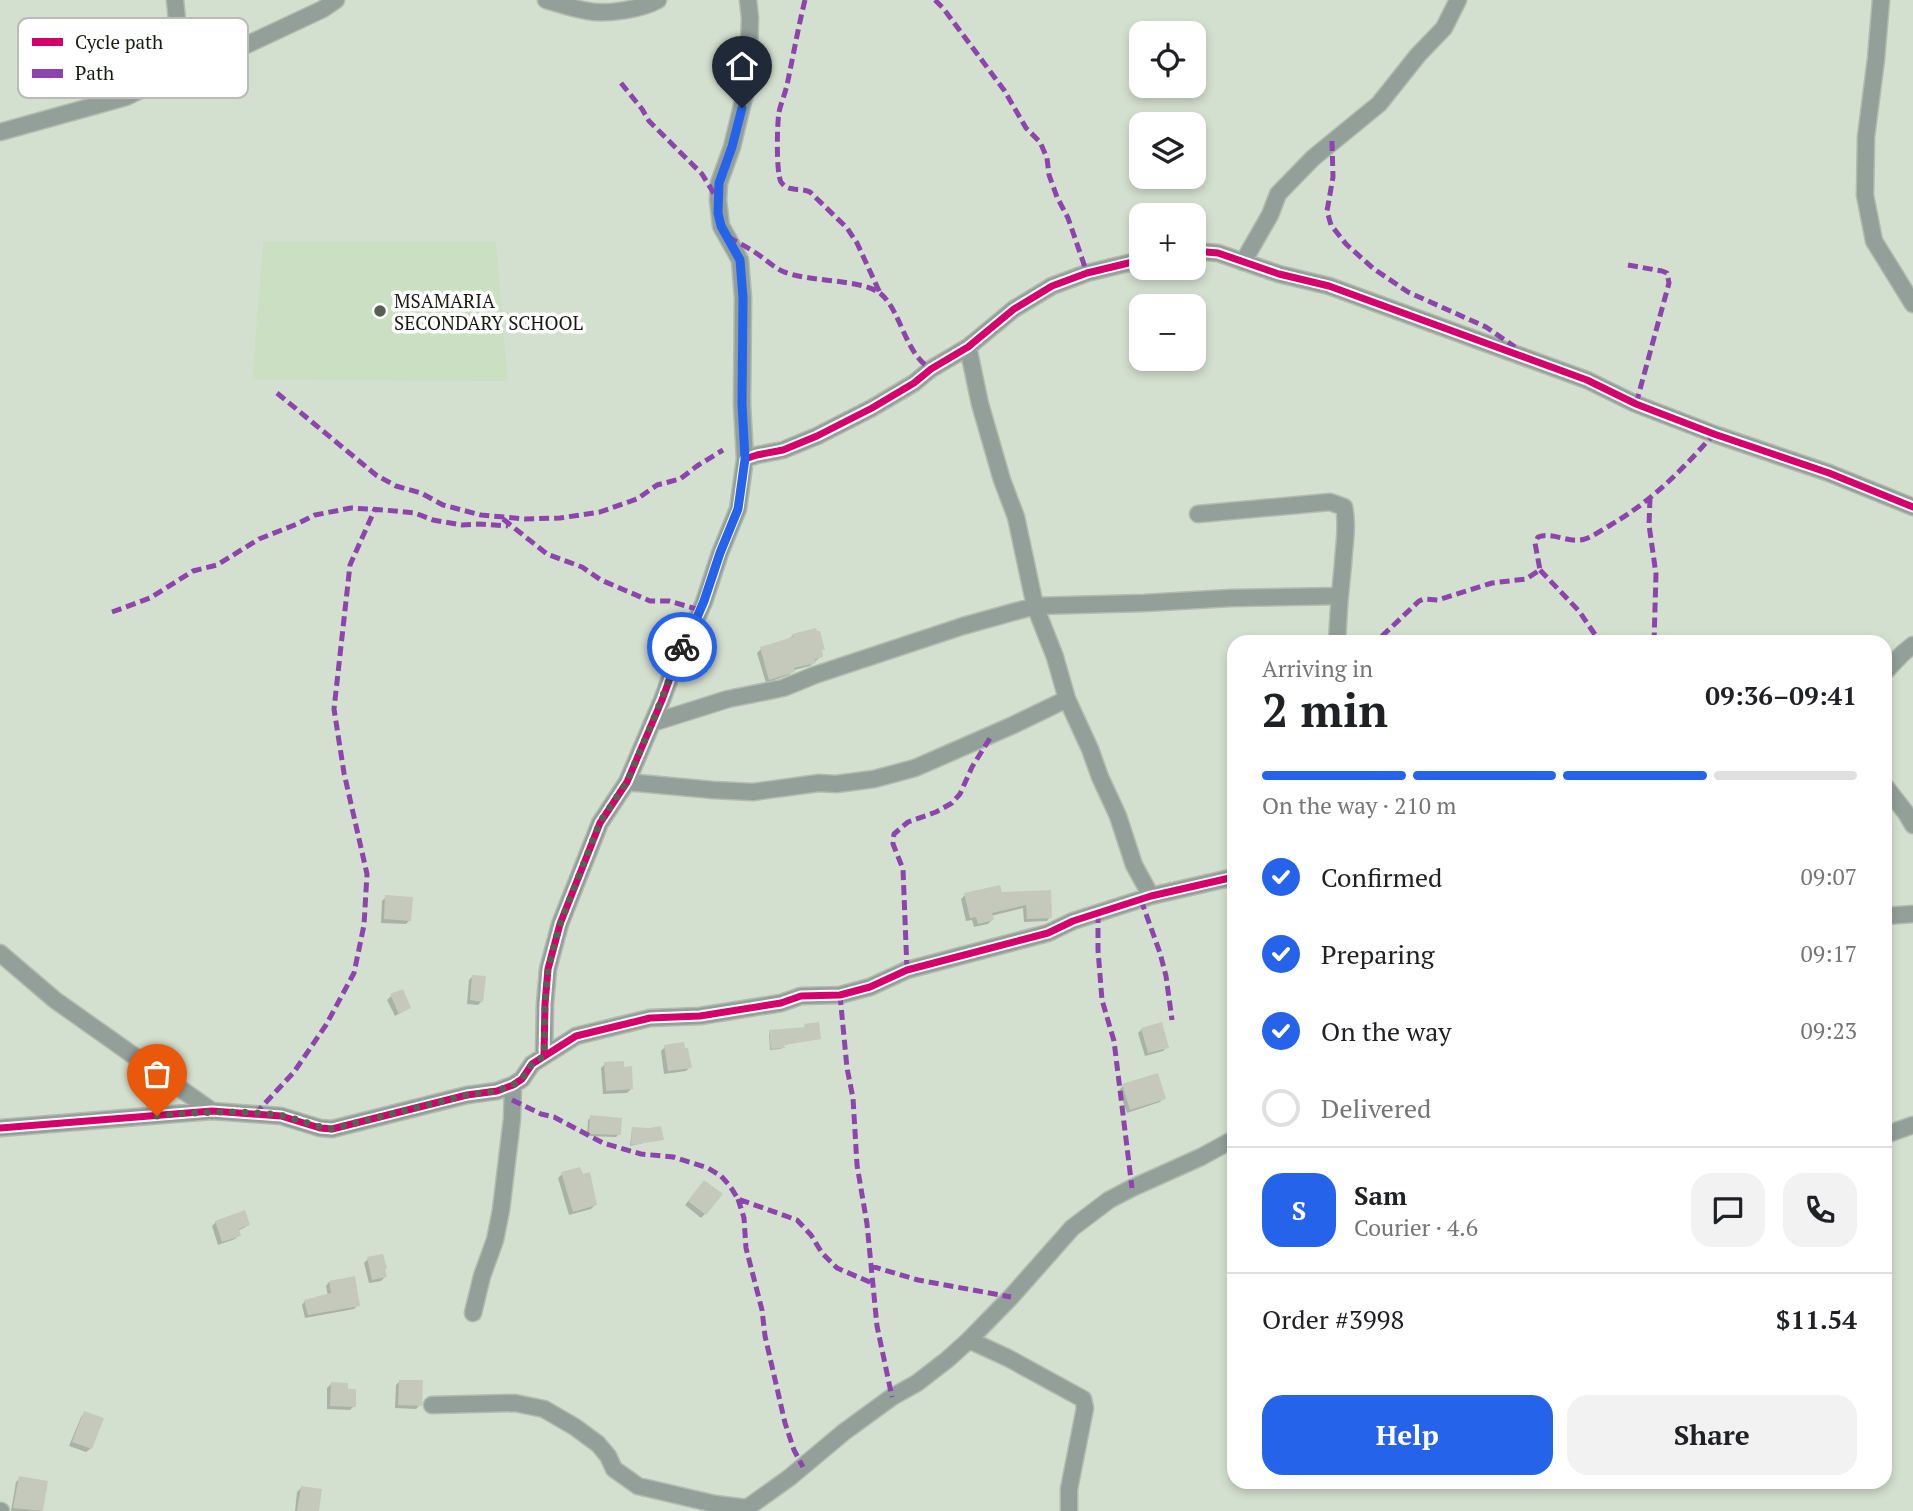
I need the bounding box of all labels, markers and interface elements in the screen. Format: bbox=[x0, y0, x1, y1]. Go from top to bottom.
legend bbox=[18, 18, 248, 98]
map controls bbox=[1129, 21, 1206, 371]
button: locate bbox=[1129, 21, 1206, 98]
text: Cycle path bbox=[75, 29, 163, 54]
pin bbox=[712, 36, 772, 108]
icon: home bbox=[723, 47, 761, 85]
text: Path bbox=[75, 60, 114, 85]
button: layers bbox=[1129, 112, 1206, 189]
button: + bbox=[1129, 203, 1206, 280]
place label: MSAMARIA SECONDARY SCHOOL bbox=[394, 288, 584, 335]
button: − bbox=[1129, 294, 1206, 371]
marker: MSAMARIA SECONDARY SCHOOL bbox=[372, 303, 388, 319]
courier bbox=[647, 612, 717, 682]
icon: bike bbox=[663, 628, 701, 666]
text: Arriving in bbox=[1262, 653, 1373, 684]
text: 09:36–09:41 bbox=[1705, 678, 1857, 712]
text: 2 min bbox=[1262, 679, 1388, 740]
text: On the way · 210 m bbox=[1262, 790, 1456, 821]
icon: check bbox=[1262, 858, 1300, 896]
text: Confirmed bbox=[1321, 860, 1442, 894]
text: 09:07 bbox=[1800, 861, 1857, 892]
icon: check bbox=[1262, 935, 1300, 973]
text: Preparing bbox=[1321, 937, 1434, 971]
text: 09:17 bbox=[1800, 938, 1857, 969]
icon: check bbox=[1262, 1012, 1300, 1050]
text: On the way bbox=[1321, 1014, 1452, 1048]
text: 09:23 bbox=[1800, 1015, 1857, 1046]
pin bbox=[127, 1044, 187, 1116]
icon: bag bbox=[138, 1055, 176, 1093]
text: Delivered bbox=[1321, 1091, 1431, 1125]
button: chat bbox=[1691, 1173, 1765, 1247]
button: phone bbox=[1783, 1173, 1857, 1247]
text: Sam bbox=[1354, 1178, 1407, 1212]
text: S bbox=[1292, 1193, 1306, 1227]
text: Courier · 4.6 bbox=[1354, 1212, 1478, 1243]
text: Order #3998 bbox=[1262, 1302, 1404, 1336]
text: $11.54 bbox=[1776, 1302, 1857, 1336]
button: Help bbox=[1262, 1395, 1553, 1475]
button: Share bbox=[1567, 1395, 1857, 1475]

